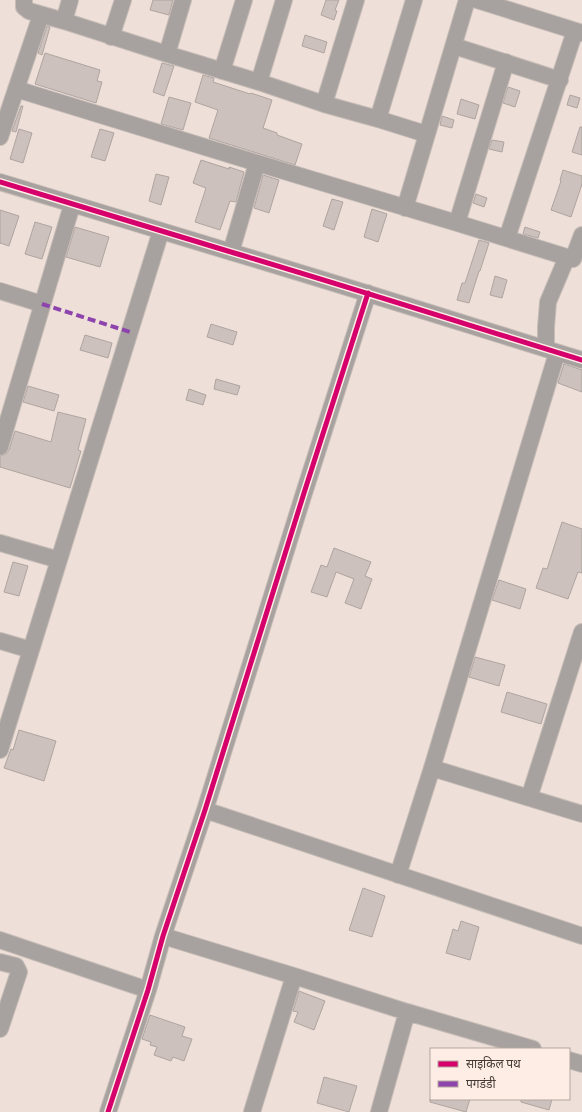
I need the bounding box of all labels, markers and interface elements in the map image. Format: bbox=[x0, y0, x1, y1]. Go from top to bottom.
legend bbox=[430, 1048, 570, 1100]
text: साइकिल पथ bbox=[466, 1054, 521, 1073]
text: पगडंडी bbox=[466, 1074, 496, 1093]

